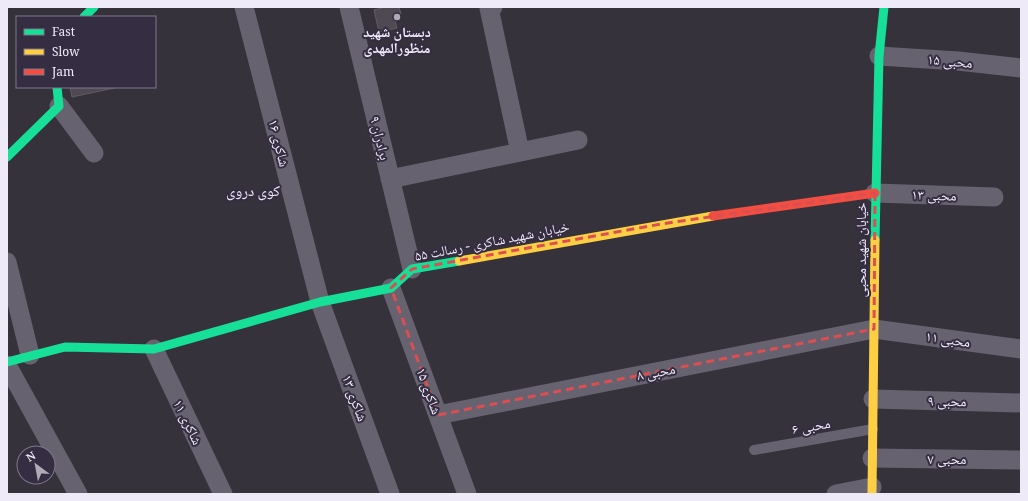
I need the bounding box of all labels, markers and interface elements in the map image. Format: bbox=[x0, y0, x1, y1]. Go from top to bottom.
marker: دبستان شهید منظورالمهدی bbox=[392, 12, 402, 22]
legend bbox=[16, 16, 156, 88]
place label: دبستان شهید منظورالمهدی bbox=[363, 22, 431, 62]
text: Fast bbox=[52, 23, 75, 44]
text: Slow bbox=[52, 43, 80, 64]
street label: محبی ۱۵ bbox=[926, 49, 973, 77]
text: Jam bbox=[51, 63, 74, 84]
street label: برادران ۹ bbox=[361, 114, 395, 163]
street label: شاکری ۱۶ bbox=[260, 117, 295, 170]
district label: کوی دروی bbox=[226, 180, 280, 206]
street label: محبی ۱۳ bbox=[911, 184, 957, 210]
street label: خیابان شهید محبی bbox=[851, 202, 875, 297]
street label: خیابان شهید شاکری - رسالت ۵۵ bbox=[413, 216, 572, 270]
street label: محبی ۱۱ bbox=[924, 326, 972, 356]
street label: محبی ۸ bbox=[635, 358, 678, 389]
street label: شاکری ۱۵ bbox=[408, 365, 447, 419]
street label: شاکری ۱۳ bbox=[334, 372, 373, 426]
street label: محبی ۹ bbox=[927, 391, 967, 415]
street label: شاکری ۱۱ bbox=[165, 396, 208, 450]
street label: محبی ۶ bbox=[790, 413, 833, 443]
north arrow bbox=[16, 445, 56, 485]
text: N bbox=[23, 447, 40, 468]
street label: محبی ۷ bbox=[928, 449, 966, 473]

